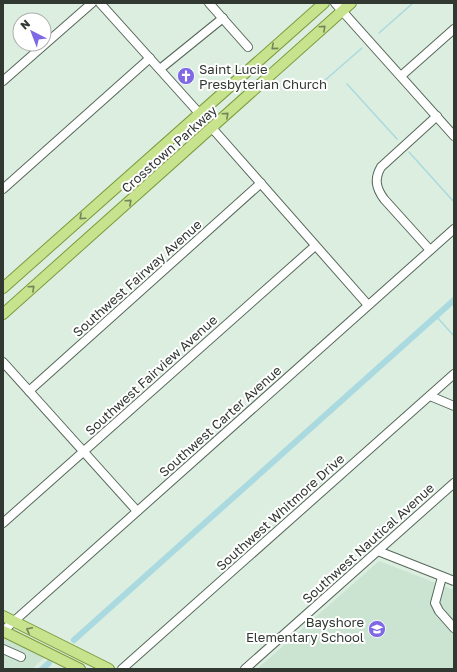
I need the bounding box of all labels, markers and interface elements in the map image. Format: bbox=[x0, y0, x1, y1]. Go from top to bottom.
north arrow bbox=[12, 12, 52, 52]
text: N bbox=[18, 17, 32, 32]
one-way arrow bbox=[318, 25, 326, 33]
one-way arrow bbox=[271, 43, 278, 50]
place label: Saint Lucie Presbyterian Church bbox=[199, 61, 327, 92]
church icon: Saint Lucie Presbyterian Church bbox=[176, 66, 196, 86]
street label: Crosstown Parkway bbox=[118, 101, 221, 196]
one-way arrow bbox=[222, 113, 229, 120]
one-way arrow bbox=[125, 199, 132, 206]
one-way arrow bbox=[79, 212, 87, 220]
street label: Southwest Fairway Avenue bbox=[69, 216, 205, 340]
one-way arrow bbox=[27, 285, 35, 293]
street label: Southwest Fairview Avenue bbox=[82, 312, 220, 438]
street label: Southwest Carter Avenue bbox=[156, 362, 284, 480]
street label: Southwest Whitmore Drive bbox=[213, 450, 347, 574]
street label: Southwest Nautical Avenue bbox=[299, 480, 437, 606]
place label: Bayshore Elementary School bbox=[246, 614, 364, 645]
school or university icon: Bayshore Elementary School bbox=[367, 619, 387, 639]
one-way arrow bbox=[26, 627, 34, 635]

